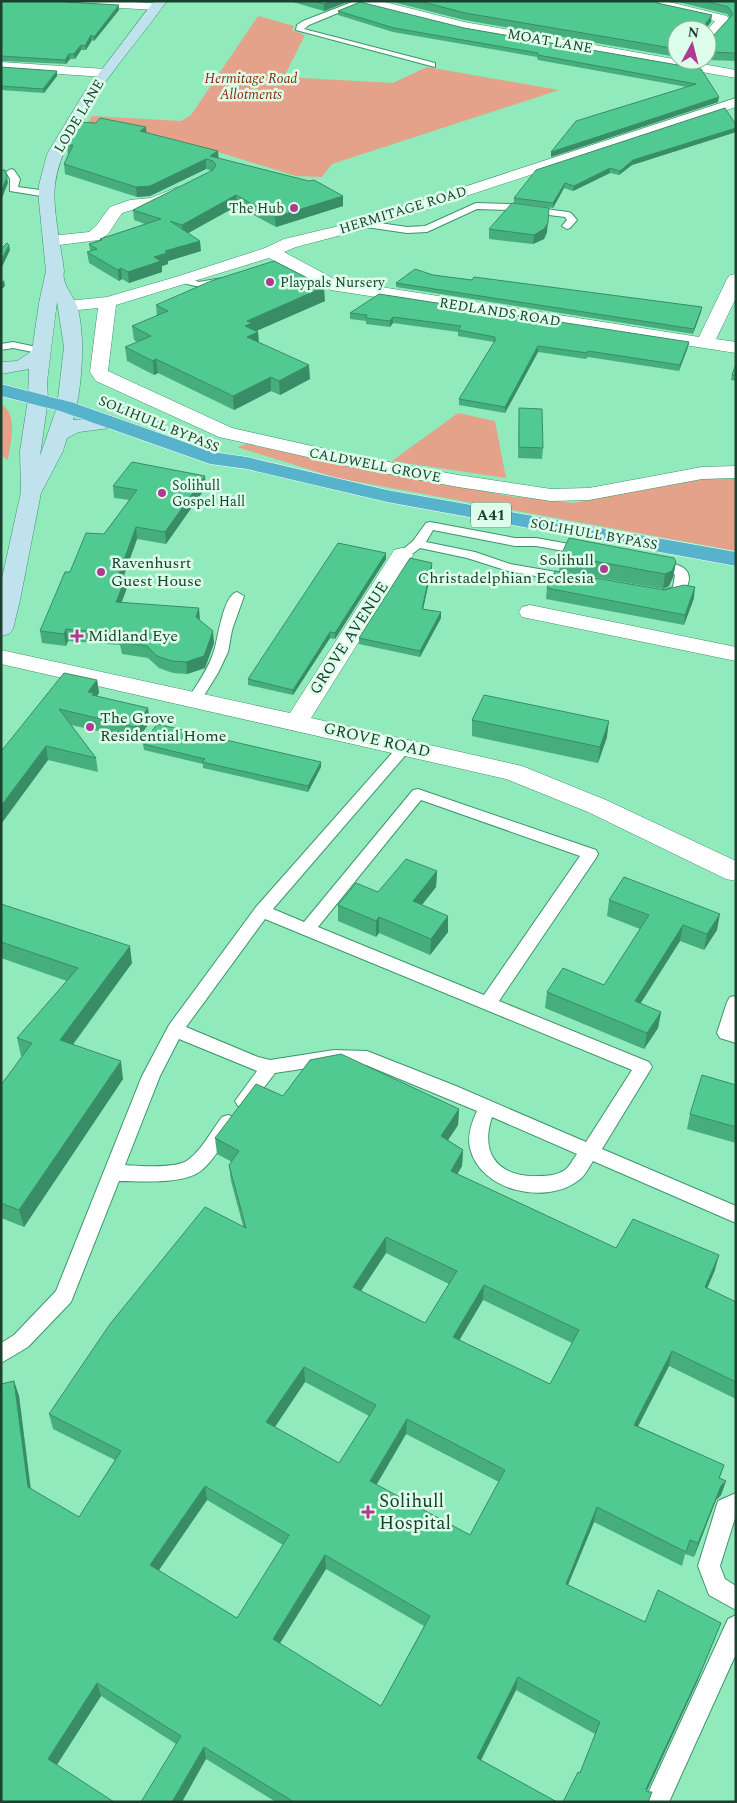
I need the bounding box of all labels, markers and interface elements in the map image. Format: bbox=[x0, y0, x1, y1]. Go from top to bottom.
north arrow bbox=[667, 20, 717, 70]
text: N bbox=[687, 21, 700, 44]
street label: MOAT LANE bbox=[506, 23, 594, 59]
park label: Hermitage Road Allotments bbox=[204, 68, 298, 105]
street label: LODE LANE bbox=[49, 75, 109, 157]
street label: HERMITAGE ROAD bbox=[337, 181, 469, 239]
place label: The Hub bbox=[229, 198, 284, 219]
marker: The Hub bbox=[288, 202, 300, 214]
place label: Playpals Nursery bbox=[280, 272, 386, 293]
marker: Playpals Nursery bbox=[264, 276, 276, 288]
street label: REDLANDS ROAD bbox=[438, 292, 562, 332]
street label: SOLIHULL BYPASS bbox=[95, 390, 223, 458]
street label: CALDWELL GROVE bbox=[307, 442, 443, 488]
place label: Solihull Gospel Hall bbox=[172, 475, 245, 512]
marker: Solihull Gospel Hall bbox=[156, 487, 168, 499]
road number: A41 bbox=[471, 502, 511, 528]
street label: SOLIHULL BYPASS bbox=[529, 512, 659, 556]
place label: Solihull Christadelphian Ecclesia bbox=[418, 548, 594, 590]
place label: Ravenhusrt Guest House bbox=[111, 551, 202, 593]
marker: Solihull Christadelphian Ecclesia bbox=[598, 563, 610, 575]
marker: Ravenhusrt Guest House bbox=[95, 566, 107, 578]
street label: GROVE AVENUE bbox=[303, 577, 395, 699]
place label: Midland Eye bbox=[88, 624, 178, 648]
marker: Midland Eye bbox=[70, 629, 84, 643]
place label: The Grove Residential Home bbox=[100, 706, 226, 748]
street label: GROVE ROAD bbox=[321, 716, 433, 764]
marker: The Grove Residential Home bbox=[84, 721, 96, 733]
place label: Solihull Hospital bbox=[379, 1487, 451, 1538]
marker: Solihull Hospital bbox=[361, 1505, 375, 1519]

